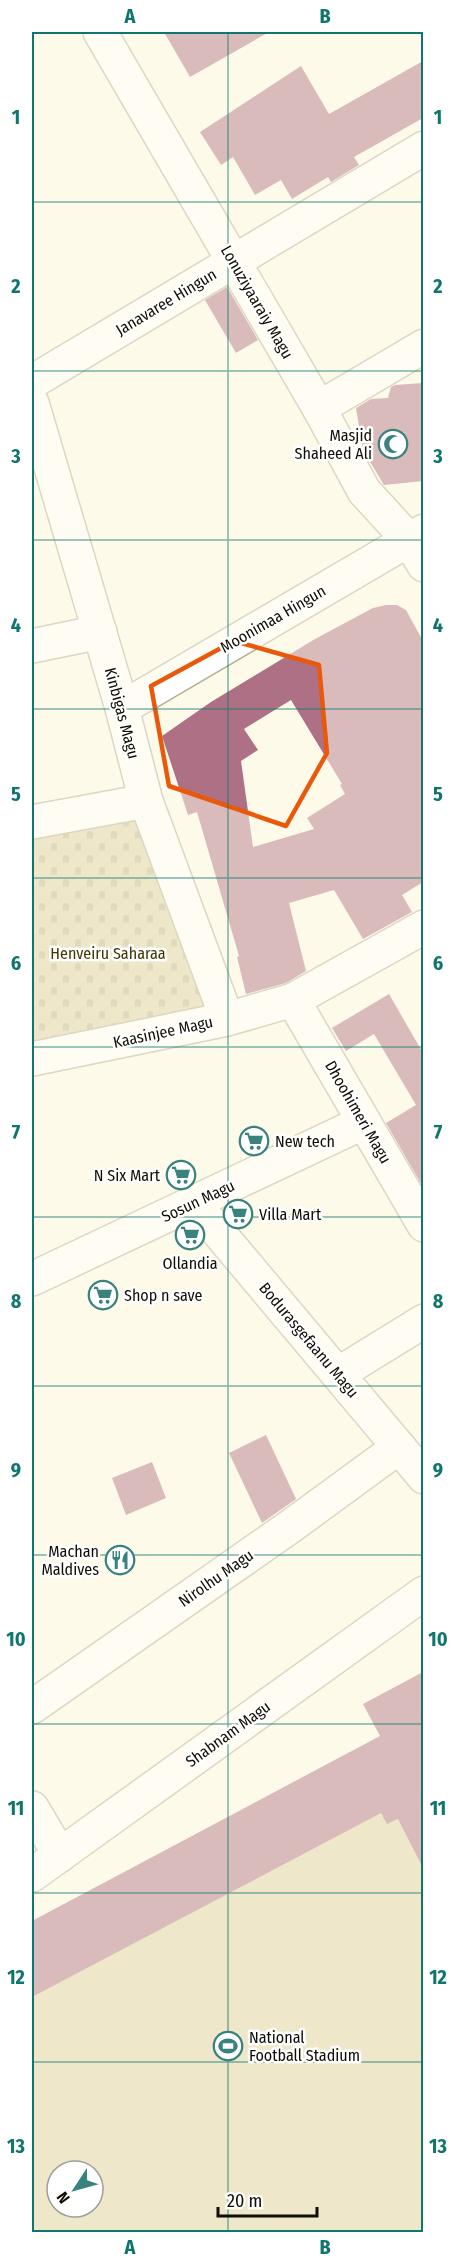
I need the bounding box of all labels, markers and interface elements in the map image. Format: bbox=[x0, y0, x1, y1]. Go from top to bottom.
text: A bbox=[124, 4, 137, 28]
text: B bbox=[319, 4, 331, 28]
text: 1 bbox=[12, 105, 20, 129]
text: 1 bbox=[434, 105, 442, 129]
street label: Lonuziyaaraiy Magu bbox=[217, 242, 297, 362]
street label: Janavaree Hingun bbox=[112, 264, 220, 340]
text: 2 bbox=[10, 274, 21, 298]
text: 2 bbox=[432, 274, 443, 298]
place label: Masjid Shaheed Ali bbox=[295, 426, 372, 463]
mosque icon: Masjid Shaheed Ali bbox=[377, 428, 409, 460]
text: 3 bbox=[10, 444, 21, 468]
text: 3 bbox=[432, 444, 443, 468]
street label: Moonimaa Hingun bbox=[217, 581, 329, 657]
text: 4 bbox=[11, 613, 21, 637]
text: 4 bbox=[433, 613, 443, 637]
street label: Kinbigas Magu bbox=[101, 665, 143, 761]
text: 5 bbox=[11, 782, 21, 806]
text: 5 bbox=[433, 782, 443, 806]
park label: Henveiru Saharaa bbox=[50, 944, 166, 963]
text: 6 bbox=[11, 951, 21, 975]
text: 6 bbox=[433, 951, 443, 975]
street label: Kaasinjee Magu bbox=[111, 1012, 215, 1052]
street label: Dhoohimeri Magu bbox=[321, 1057, 395, 1167]
text: 7 bbox=[12, 1120, 21, 1144]
text: 7 bbox=[434, 1120, 443, 1144]
supermarket icon: New tech bbox=[238, 1125, 270, 1157]
place label: New tech bbox=[275, 1132, 335, 1151]
supermarket icon: N Six Mart bbox=[165, 1159, 197, 1191]
place label: N Six Mart bbox=[94, 1166, 161, 1185]
street label: Sosun Magu bbox=[158, 1176, 238, 1226]
supermarket icon: Villa Mart bbox=[222, 1198, 254, 1230]
place label: Villa Mart bbox=[259, 1205, 322, 1224]
supermarket icon: Ollandia bbox=[174, 1219, 206, 1251]
place label: Ollandia bbox=[162, 1254, 218, 1273]
supermarket icon: Shop n save bbox=[87, 1279, 119, 1311]
street label: Bodurasgefaanu Magu bbox=[255, 1279, 363, 1401]
place label: Shop n save bbox=[124, 1286, 203, 1305]
text: 8 bbox=[11, 1289, 22, 1313]
text: 8 bbox=[433, 1289, 444, 1313]
text: 9 bbox=[11, 1458, 21, 1482]
text: 9 bbox=[433, 1458, 443, 1482]
place label: Machan Maldives bbox=[41, 1542, 99, 1579]
restaurant icon: Machan Maldives bbox=[104, 1544, 136, 1576]
street label: Nirolhu Magu bbox=[175, 1545, 257, 1611]
text: 10 bbox=[6, 1627, 26, 1651]
text: 10 bbox=[428, 1627, 448, 1651]
street label: Shabnam Magu bbox=[182, 1697, 274, 1771]
text: 11 bbox=[8, 1796, 24, 1820]
text: 11 bbox=[430, 1796, 446, 1820]
text: 12 bbox=[7, 1965, 25, 1989]
text: 12 bbox=[429, 1965, 447, 1989]
place label: National Football Stadium bbox=[249, 2028, 360, 2065]
sports icon: National Football Stadium bbox=[212, 2030, 244, 2062]
text: 13 bbox=[7, 2134, 25, 2158]
text: 13 bbox=[429, 2134, 447, 2158]
north arrow bbox=[45, 2159, 105, 2219]
scale bar bbox=[218, 2180, 317, 2218]
text: N bbox=[53, 2188, 74, 2207]
text: 20 m bbox=[227, 2190, 262, 2212]
text: A bbox=[124, 2235, 137, 2259]
text: B bbox=[319, 2235, 331, 2259]

